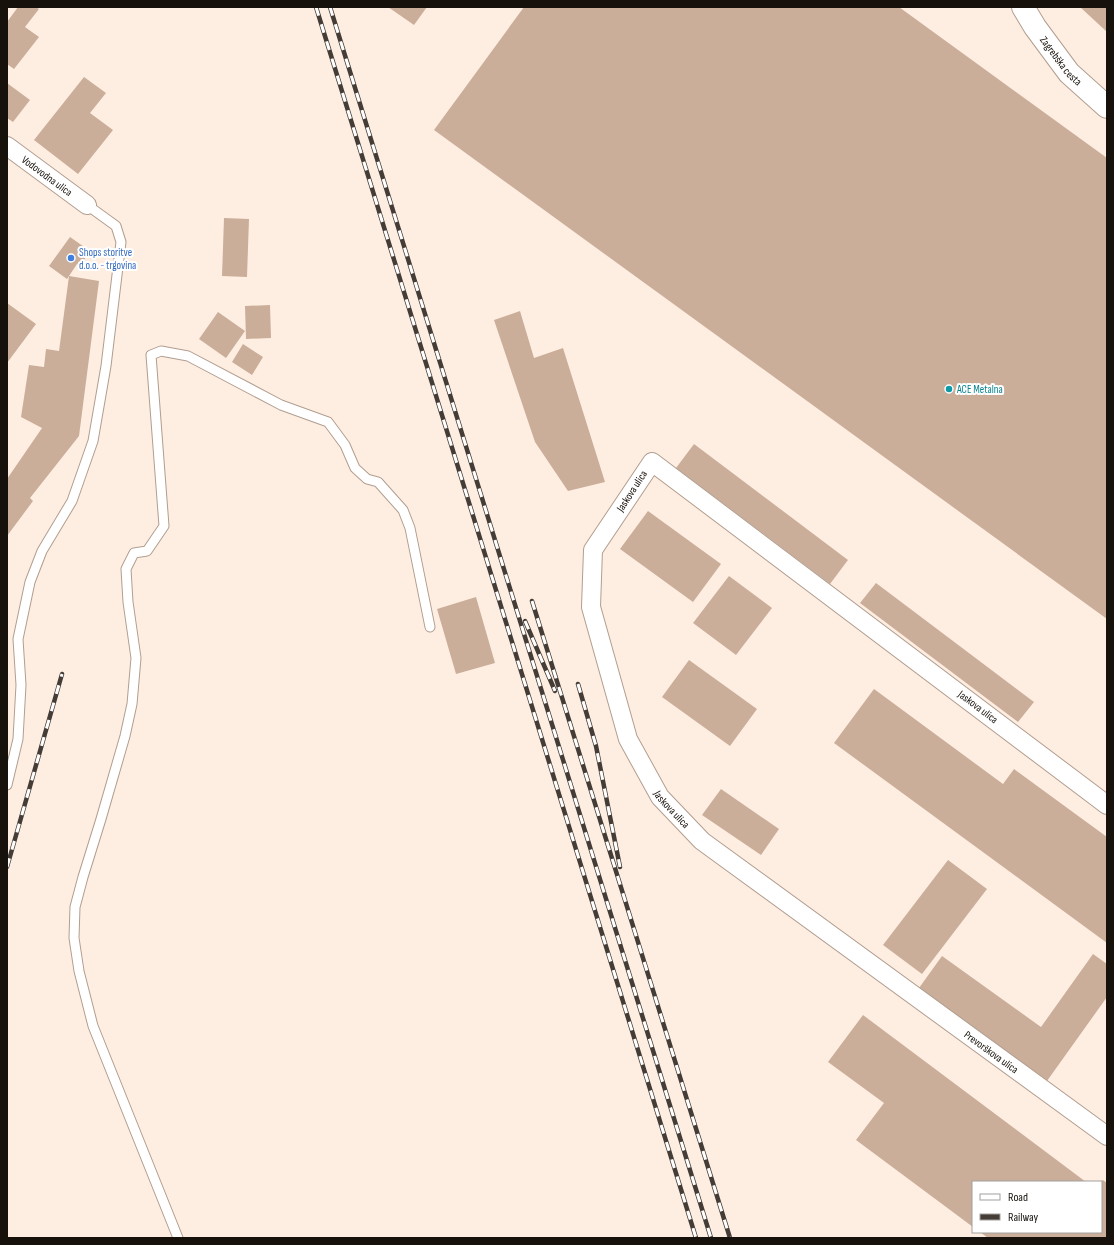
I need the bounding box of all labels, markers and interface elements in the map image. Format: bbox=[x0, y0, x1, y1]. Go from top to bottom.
street label: Zagrebška cesta bbox=[1037, 34, 1085, 88]
street label: Vodovodna ulica bbox=[19, 153, 75, 199]
place label: Shops storitve d.o.o. - trgovina bbox=[79, 246, 136, 272]
marker: Shops storitve d.o.o. - trgovina bbox=[66, 253, 76, 263]
place label: ACE Metalna bbox=[956, 383, 1003, 396]
marker: ACE Metalna bbox=[944, 384, 954, 394]
street label: Jaskova ulica bbox=[613, 468, 650, 515]
street label: Jaskova ulica bbox=[955, 687, 1000, 726]
street label: Jaskova ulica bbox=[651, 787, 692, 831]
street label: Prevorškova ulica bbox=[962, 1028, 1021, 1076]
legend bbox=[972, 1181, 1102, 1233]
text: Road bbox=[1008, 1190, 1028, 1205]
text: Railway bbox=[1008, 1210, 1039, 1225]

